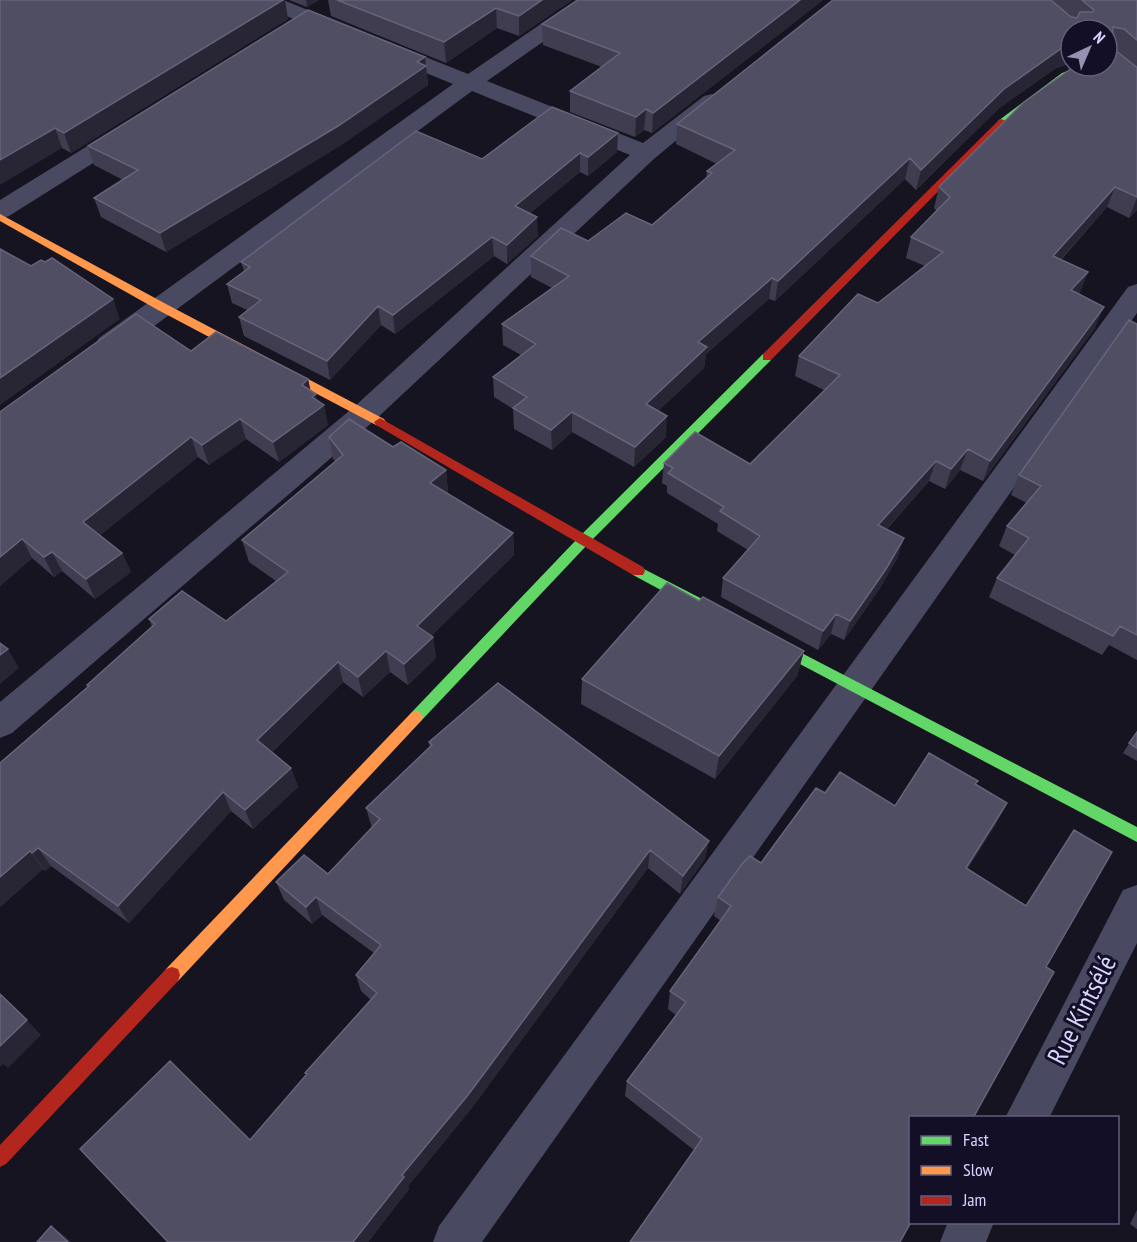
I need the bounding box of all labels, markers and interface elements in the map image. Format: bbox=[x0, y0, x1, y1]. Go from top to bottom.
north arrow bbox=[1059, 18, 1119, 78]
text: N bbox=[1089, 27, 1109, 47]
street label: Rue Kintsélé bbox=[1039, 949, 1123, 1070]
legend bbox=[909, 1116, 1119, 1224]
text: Fast bbox=[963, 1128, 989, 1151]
text: Slow bbox=[963, 1158, 994, 1181]
text: Jam bbox=[962, 1188, 986, 1211]

